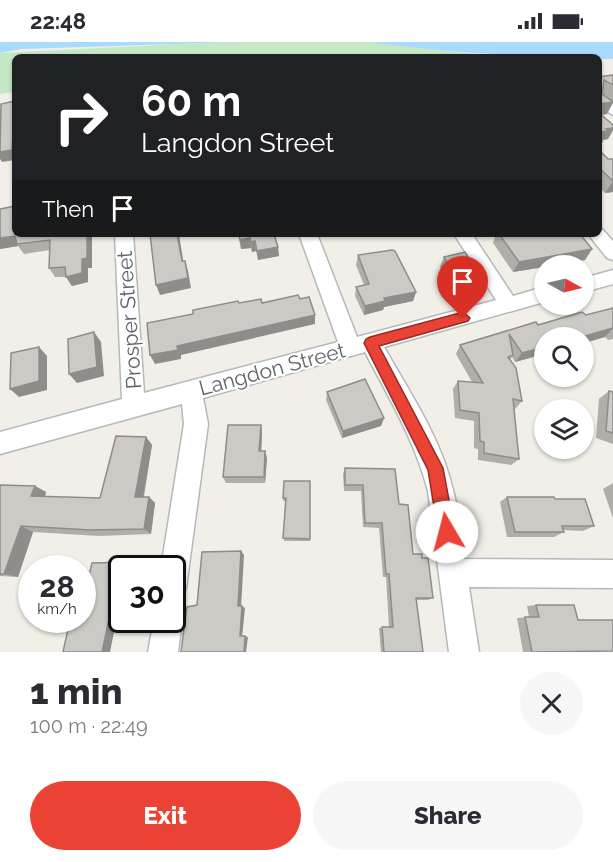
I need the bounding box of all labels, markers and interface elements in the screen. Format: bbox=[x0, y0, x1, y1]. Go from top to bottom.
text: 22:48 bbox=[30, 8, 86, 34]
text: 60 m bbox=[141, 77, 241, 126]
icon: right bbox=[42, 78, 120, 156]
text: Langdon Street bbox=[141, 127, 334, 158]
icon: arrive bbox=[106, 192, 139, 225]
text: Then bbox=[42, 196, 94, 222]
street label: Prosper Street bbox=[112, 250, 146, 390]
north arrow bbox=[534, 255, 594, 315]
map controls bbox=[534, 255, 594, 459]
pin bbox=[437, 256, 488, 318]
icon: arrive bbox=[446, 265, 479, 298]
button: search bbox=[534, 327, 594, 387]
street label: Langdon Street bbox=[196, 337, 348, 401]
button: layers bbox=[534, 399, 594, 459]
position arrow bbox=[415, 500, 479, 564]
speed limit sign: 30 bbox=[108, 555, 186, 633]
text: 28 bbox=[39, 569, 75, 604]
text: km/h bbox=[37, 600, 77, 618]
text: 1 min bbox=[30, 670, 122, 712]
button: close bbox=[520, 672, 583, 735]
text: 100 m · 22:49 bbox=[30, 714, 148, 738]
button: Exit bbox=[30, 781, 301, 850]
button: Share bbox=[313, 781, 583, 850]

